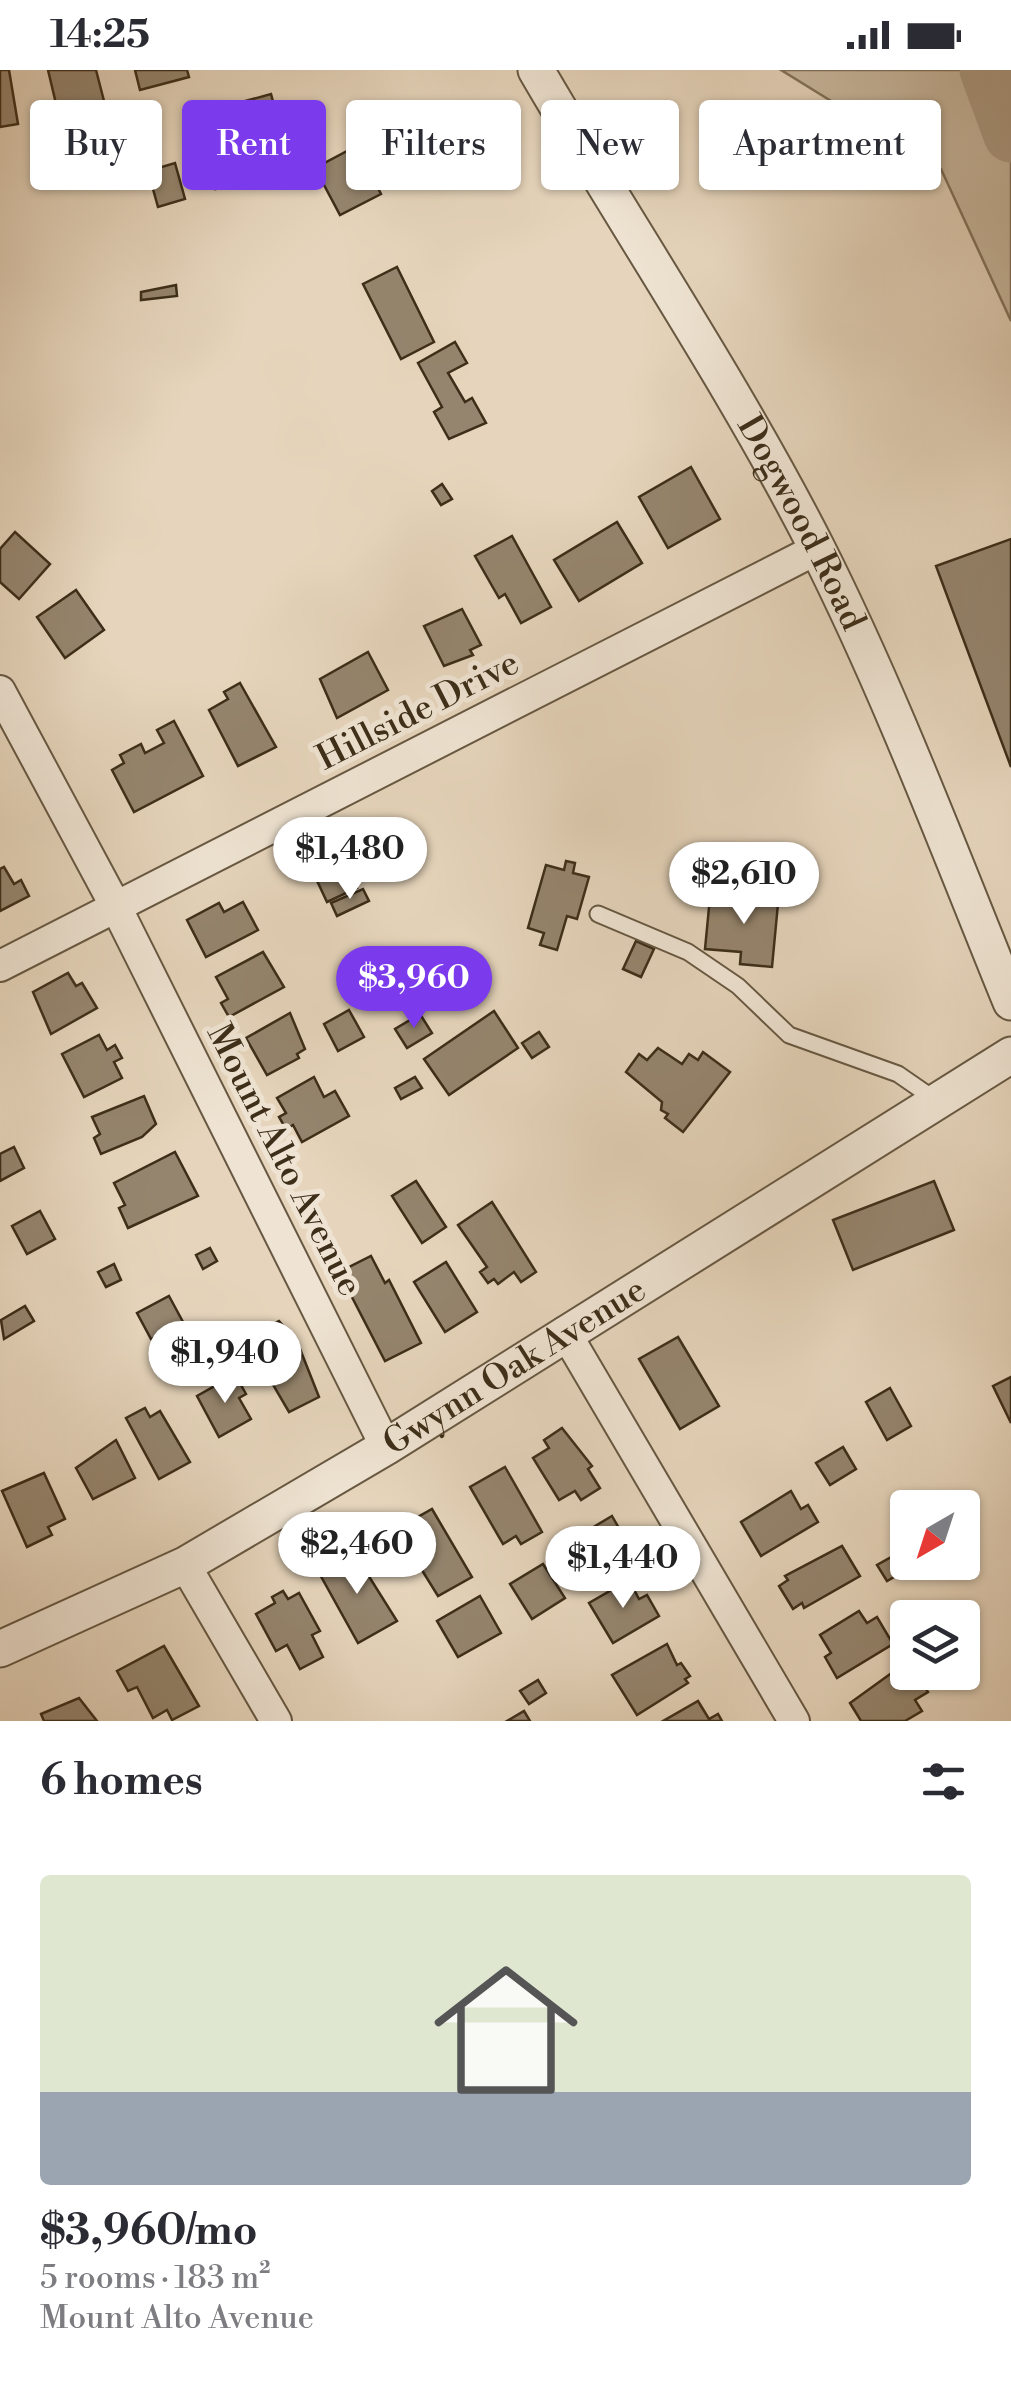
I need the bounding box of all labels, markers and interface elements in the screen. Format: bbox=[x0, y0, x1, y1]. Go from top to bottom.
text: 14:25 bbox=[50, 12, 150, 59]
chip: Buy bbox=[30, 100, 162, 190]
chip: Rent bbox=[182, 100, 326, 190]
chip: Filters bbox=[346, 100, 521, 190]
chip: New bbox=[541, 100, 679, 190]
chip: Apartment bbox=[699, 100, 941, 190]
street label: Dogwood Road bbox=[728, 408, 875, 637]
street label: Hillside Drive bbox=[310, 642, 526, 780]
pin: $1,480 bbox=[269, 817, 431, 902]
text: $1,480 bbox=[295, 829, 405, 869]
pin: $2,610 bbox=[663, 842, 825, 927]
text: $2,610 bbox=[691, 854, 797, 894]
pin: $3,960 bbox=[333, 946, 495, 1031]
text: $3,960 bbox=[358, 958, 470, 998]
street label: Mount Alto Avenue bbox=[197, 1017, 371, 1303]
street label: Gwynn Oak Avenue bbox=[375, 1268, 654, 1465]
pin: $1,940 bbox=[144, 1321, 306, 1406]
text: $1,940 bbox=[170, 1333, 280, 1373]
north arrow bbox=[890, 1490, 980, 1580]
map controls bbox=[890, 1490, 980, 1690]
pin: $2,460 bbox=[276, 1512, 438, 1597]
text: $2,460 bbox=[300, 1524, 414, 1564]
pin: $1,440 bbox=[542, 1526, 704, 1611]
text: $1,440 bbox=[567, 1538, 679, 1578]
button: layers bbox=[890, 1600, 980, 1690]
icon: filters bbox=[916, 1754, 971, 1809]
text: 6 homes bbox=[40, 1755, 203, 1808]
icon: home bbox=[416, 1940, 596, 2120]
text: $3,960/mo bbox=[40, 2205, 258, 2258]
text: 5 rooms · 183 m² bbox=[40, 2258, 270, 2298]
text: Mount Alto Avenue bbox=[40, 2298, 314, 2338]

